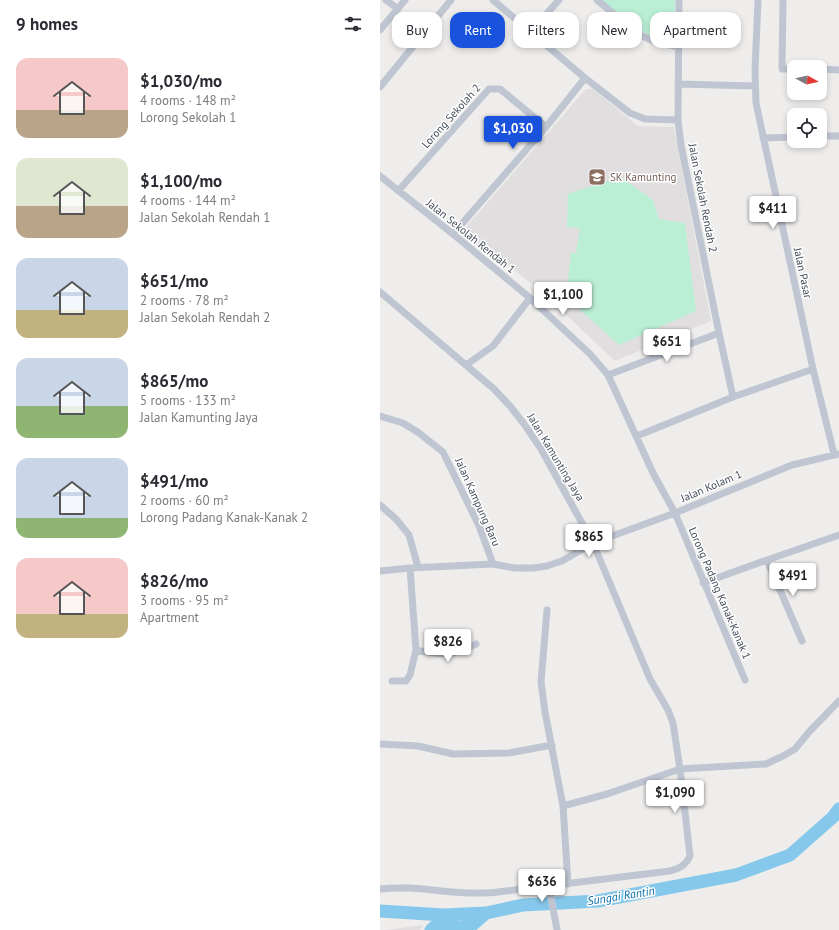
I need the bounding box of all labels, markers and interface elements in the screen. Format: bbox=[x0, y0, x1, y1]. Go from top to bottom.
chip: Buy bbox=[392, 12, 442, 48]
chip: Rent bbox=[450, 12, 505, 48]
chip: Filters bbox=[513, 12, 579, 48]
chip: New bbox=[587, 12, 642, 48]
chip: Apartment bbox=[650, 12, 741, 48]
text: 9 homes bbox=[16, 13, 78, 35]
icon: filters bbox=[342, 13, 364, 35]
north arrow bbox=[787, 60, 827, 100]
map controls bbox=[787, 60, 827, 148]
text: $1,030/mo bbox=[140, 70, 222, 92]
icon: home bbox=[48, 74, 96, 122]
street label: Lorong Sekolah 2 bbox=[419, 81, 483, 151]
text: 4 rooms · 148 m² bbox=[140, 92, 236, 109]
button: locate bbox=[787, 108, 827, 148]
text: Lorong Sekolah 1 bbox=[140, 109, 236, 126]
pin: $1,030 bbox=[480, 116, 546, 150]
text: $1,030 bbox=[493, 120, 533, 137]
street label: Jalan Sekolah Rendah 2 bbox=[685, 142, 720, 253]
school or university icon: SK Kamunting bbox=[587, 167, 607, 187]
text: $1,100/mo bbox=[140, 170, 222, 192]
place label: SK Kamunting bbox=[610, 170, 677, 184]
icon: home bbox=[48, 174, 96, 222]
text: 4 rooms · 144 m² bbox=[140, 192, 236, 209]
street label: Jalan Sekolah Rendah 1 bbox=[423, 195, 518, 276]
pin: $411 bbox=[749, 196, 797, 230]
text: $411 bbox=[758, 200, 788, 217]
text: Jalan Sekolah Rendah 1 bbox=[140, 209, 270, 226]
street label: Jalan Pasar bbox=[791, 245, 815, 300]
text: $651/mo bbox=[140, 270, 208, 292]
icon: home bbox=[48, 274, 96, 322]
pin: $1,100 bbox=[530, 282, 596, 316]
text: $1,100 bbox=[543, 286, 583, 303]
text: 2 rooms · 78 m² bbox=[140, 292, 229, 309]
text: Jalan Sekolah Rendah 2 bbox=[140, 309, 270, 326]
pin: $651 bbox=[643, 329, 691, 363]
text: $651 bbox=[652, 333, 682, 350]
text: $865/mo bbox=[140, 370, 208, 392]
icon: home bbox=[48, 374, 96, 422]
text: 5 rooms · 133 m² bbox=[140, 392, 236, 409]
text: Jalan Kamunting Jaya bbox=[140, 409, 258, 426]
street label: Jalan Kamunting Jaya bbox=[524, 410, 588, 503]
street label: Jalan Kampung Baru bbox=[452, 455, 504, 548]
street label: Jalan Kolam 1 bbox=[677, 467, 744, 506]
text: $491/mo bbox=[140, 470, 208, 492]
icon: home bbox=[48, 474, 96, 522]
text: 2 rooms · 60 m² bbox=[140, 492, 229, 509]
text: Lorong Padang Kanak-Kanak 2 bbox=[140, 509, 308, 526]
pin: $865 bbox=[565, 524, 613, 558]
street label: Lorong Padang Kanak-Kanak 1 bbox=[686, 525, 754, 661]
text: $865 bbox=[574, 528, 604, 545]
pin: $491 bbox=[769, 563, 817, 597]
text: $491 bbox=[778, 567, 808, 584]
text: $826/mo bbox=[140, 570, 208, 592]
icon: home bbox=[48, 574, 96, 622]
text: 3 rooms · 95 m² bbox=[140, 592, 229, 609]
text: Apartment bbox=[140, 609, 199, 626]
pin: $826 bbox=[424, 629, 472, 663]
text: $826 bbox=[433, 633, 463, 650]
pin: $1,090 bbox=[642, 780, 708, 814]
text: $1,090 bbox=[655, 784, 695, 801]
pin: $636 bbox=[518, 869, 566, 903]
text: $636 bbox=[527, 873, 557, 890]
water label: Sungai Rantin bbox=[586, 883, 656, 908]

